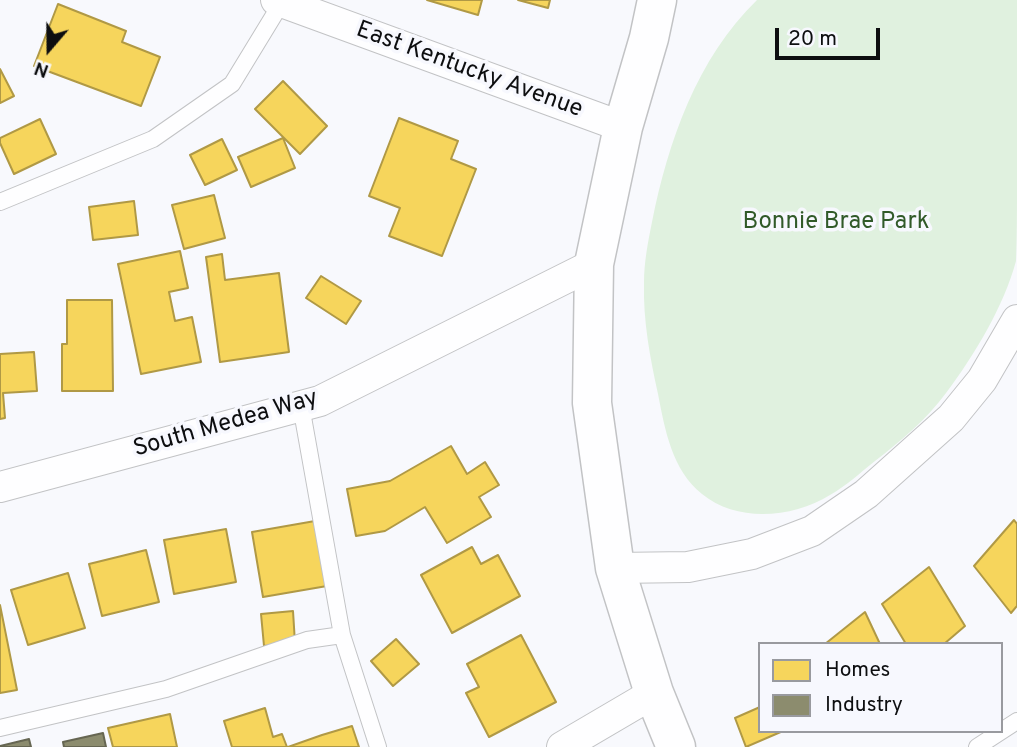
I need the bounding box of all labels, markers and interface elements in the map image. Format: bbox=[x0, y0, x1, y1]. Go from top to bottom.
north arrow bbox=[14, 14, 84, 84]
scale bar bbox=[779, 14, 884, 58]
street label: East Kentucky Avenue bbox=[352, 17, 586, 125]
text: 20 m bbox=[788, 26, 837, 53]
text: N bbox=[31, 55, 52, 82]
park label: Bonnie Brae Park bbox=[743, 209, 929, 237]
street label: South Medea Way bbox=[130, 385, 322, 465]
legend bbox=[758, 642, 1003, 733]
text: Homes bbox=[825, 657, 890, 684]
text: Industry bbox=[825, 692, 903, 719]

